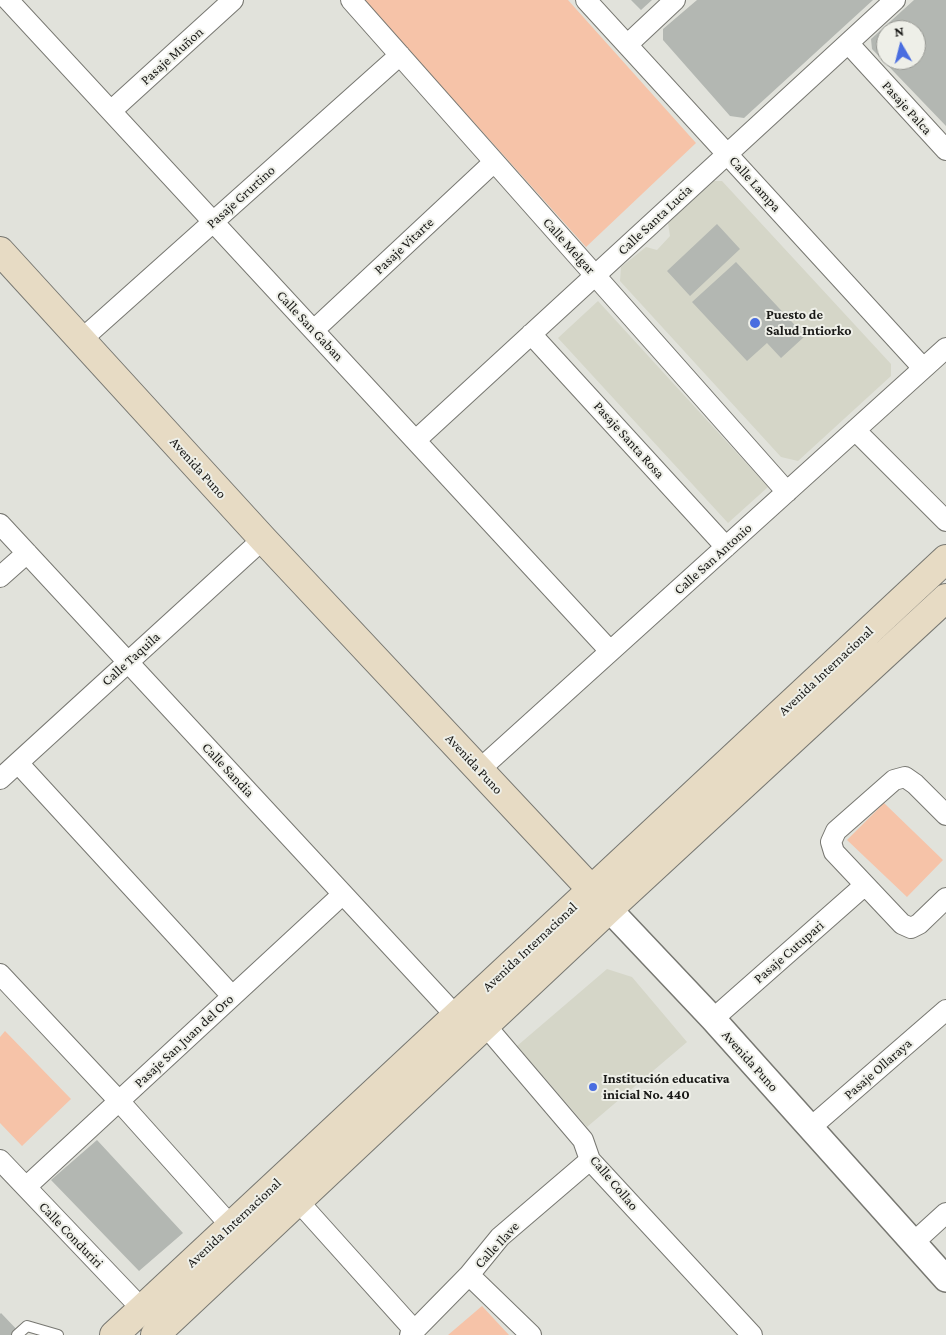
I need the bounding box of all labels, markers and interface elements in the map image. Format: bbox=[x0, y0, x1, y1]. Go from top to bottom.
north arrow bbox=[876, 20, 926, 70]
text: N bbox=[893, 23, 905, 40]
street label: Pasaje Muñon bbox=[137, 24, 207, 88]
street label: Pasaje Palca bbox=[878, 78, 936, 138]
street label: Calle Lampa bbox=[726, 153, 784, 215]
street label: Pasaje Grurtino bbox=[203, 162, 279, 232]
street label: Calle Santa Lucia bbox=[614, 181, 696, 259]
street label: Pasaje Vitarte bbox=[371, 214, 437, 278]
street label: Calle Melgar bbox=[539, 214, 599, 278]
street label: Calle San Gaban bbox=[273, 287, 347, 365]
place label: Puesto de Salud Intiorko bbox=[766, 307, 852, 340]
marker: Puesto de Salud Intiorko bbox=[748, 316, 762, 330]
street label: Pasaje Santa Rosa bbox=[590, 398, 668, 482]
street label: Avenida Puno bbox=[166, 434, 230, 502]
street label: Calle San Antonio bbox=[671, 520, 755, 598]
street label: Avenida Internacional bbox=[775, 623, 877, 719]
street label: Calle Taquila bbox=[98, 628, 164, 690]
street label: Avenida Puno bbox=[442, 730, 506, 798]
street label: Calle Sandia bbox=[198, 739, 258, 801]
street label: Avenida Internacional bbox=[479, 899, 581, 995]
street label: Pasaje Cutupari bbox=[750, 917, 828, 987]
street label: Pasaje San Juan del Oro bbox=[131, 991, 237, 1091]
street label: Avenida Puno bbox=[718, 1027, 782, 1095]
street label: Pasaje Ollaraya bbox=[841, 1035, 915, 1103]
place label: Institución educativa inicial No. 440 bbox=[603, 1071, 730, 1104]
marker: Institución educativa inicial No. 440 bbox=[587, 1081, 599, 1093]
street label: Calle Collao bbox=[586, 1152, 642, 1214]
street label: Avenida Internacional bbox=[183, 1175, 285, 1271]
street label: Calle Conduriri bbox=[35, 1198, 107, 1272]
street label: Calle Ilave bbox=[471, 1218, 523, 1272]

